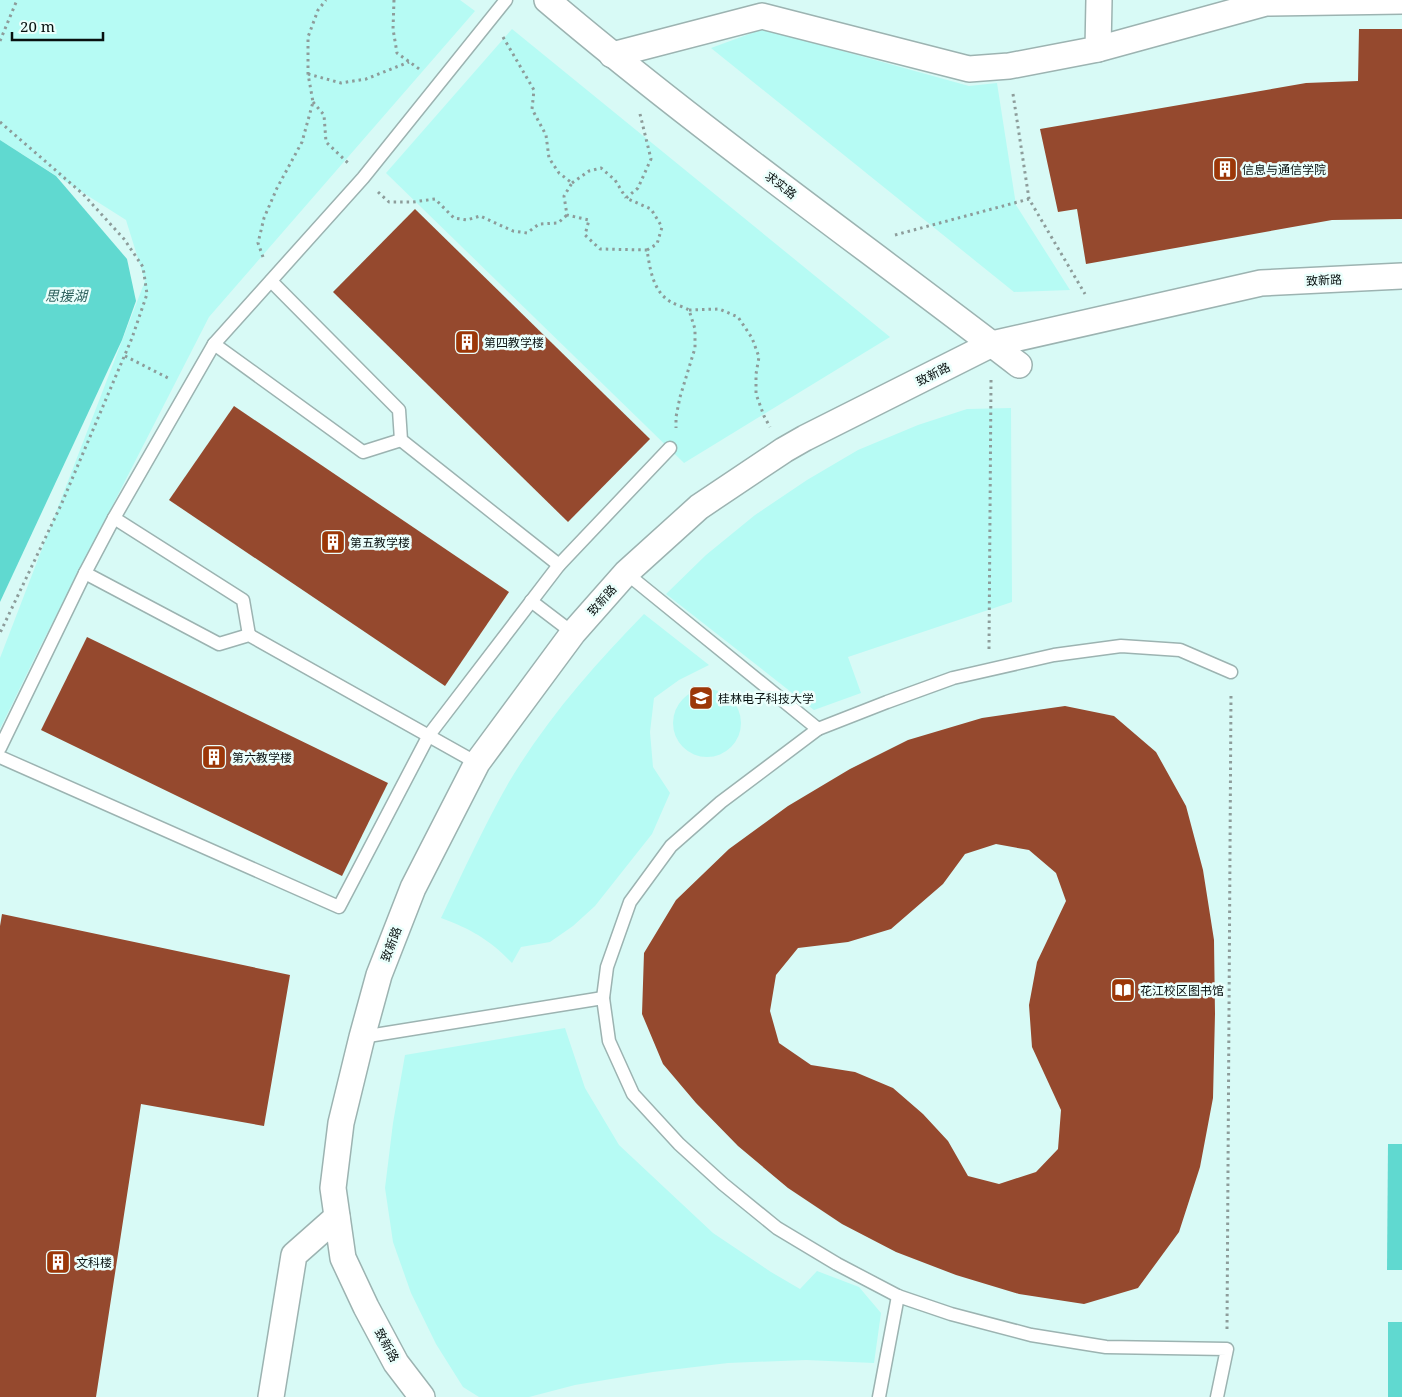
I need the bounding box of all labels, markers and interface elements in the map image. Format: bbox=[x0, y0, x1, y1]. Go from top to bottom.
scale bar bbox=[12, 10, 104, 42]
text: 20 m bbox=[20, 16, 55, 36]
building icon: 信息与通信学院 bbox=[1212, 156, 1238, 182]
place label: 信息与通信学院 bbox=[1242, 161, 1326, 178]
street label: 求实路 bbox=[762, 167, 800, 203]
street label: 致新路 bbox=[1306, 271, 1342, 289]
water label: 思援湖 bbox=[45, 286, 89, 305]
building icon: 第四教学楼 bbox=[454, 329, 480, 355]
place label: 第四教学楼 bbox=[484, 334, 544, 351]
street label: 致新路 bbox=[913, 358, 953, 390]
building icon: 第五教学楼 bbox=[320, 529, 346, 555]
place label: 第五教学楼 bbox=[350, 534, 410, 551]
street label: 致新路 bbox=[584, 581, 620, 619]
school or university icon: 桂林电子科技大学 bbox=[688, 685, 714, 711]
place label: 桂林电子科技大学 bbox=[718, 690, 814, 707]
building icon: 第六教学楼 bbox=[201, 744, 227, 770]
place label: 第六教学楼 bbox=[232, 749, 292, 766]
street label: 致新路 bbox=[377, 924, 405, 964]
library icon: 花江校区图书馆 bbox=[1110, 977, 1136, 1003]
place label: 花江校区图书馆 bbox=[1140, 982, 1224, 999]
building icon: 文科楼 bbox=[45, 1249, 71, 1275]
place label: 文科楼 bbox=[76, 1254, 112, 1271]
street label: 致新路 bbox=[371, 1325, 403, 1365]

